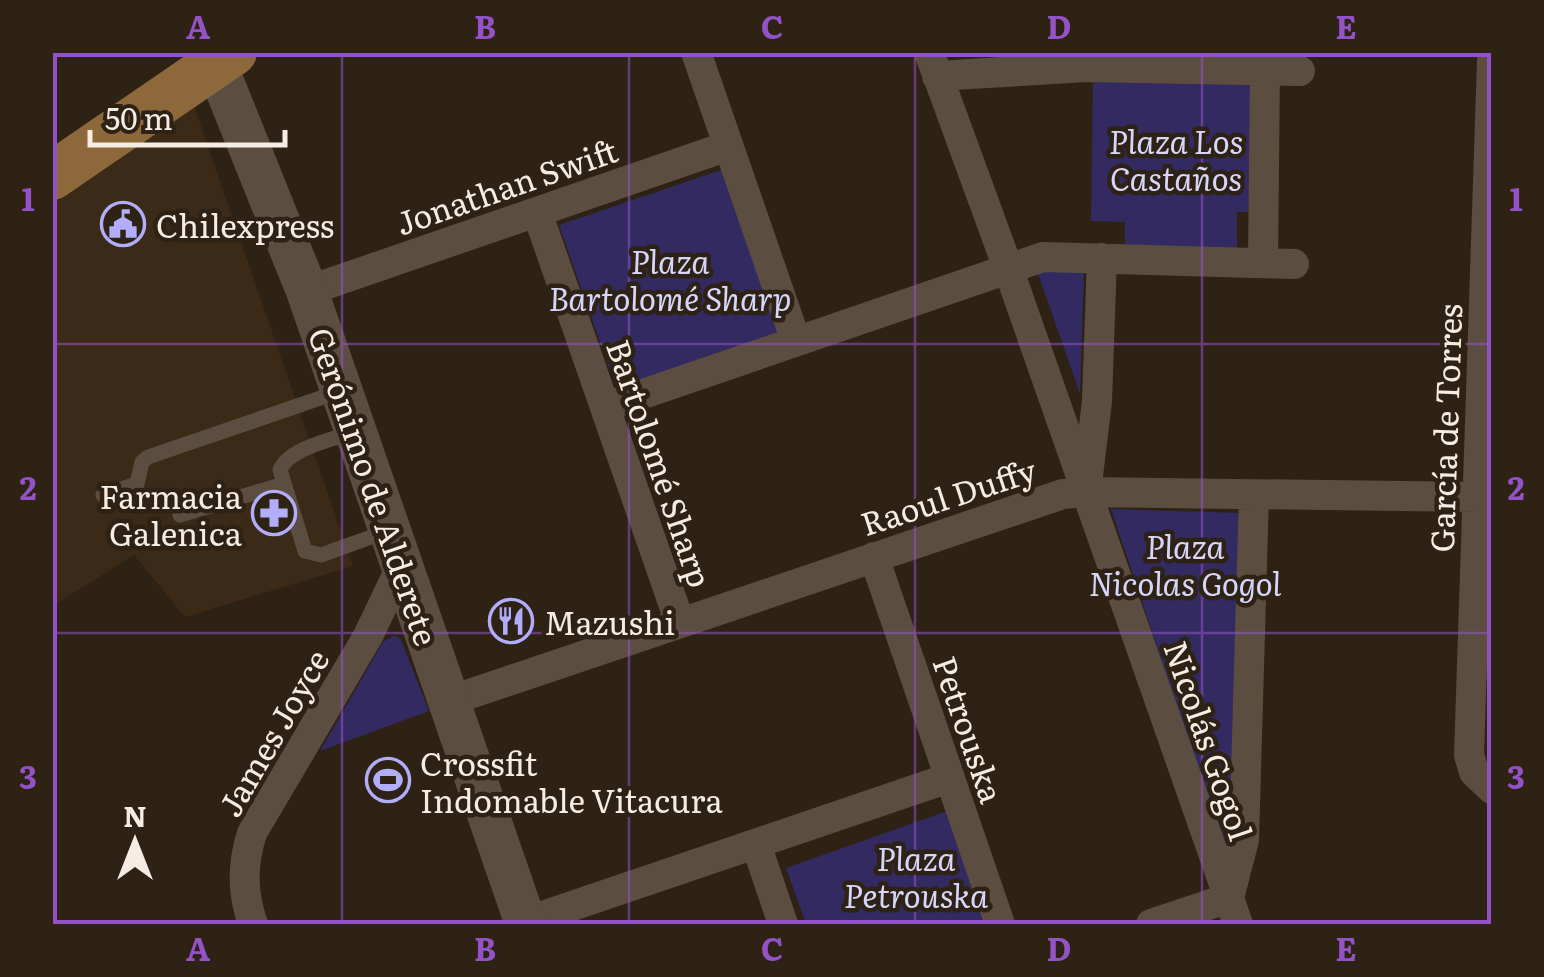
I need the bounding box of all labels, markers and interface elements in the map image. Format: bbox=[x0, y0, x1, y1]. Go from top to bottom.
text: A bbox=[186, 1, 210, 49]
text: B bbox=[474, 1, 496, 49]
text: C bbox=[761, 1, 783, 49]
text: D bbox=[1047, 1, 1071, 49]
text: E bbox=[1335, 1, 1357, 49]
scale bar bbox=[90, 85, 285, 147]
text: 50 m bbox=[105, 95, 173, 139]
park label: Plaza Los Castaños bbox=[1109, 116, 1243, 201]
street label: Jonathan Swift bbox=[389, 124, 624, 245]
text: 1 bbox=[21, 173, 35, 221]
text: 1 bbox=[1509, 173, 1523, 221]
place label: Chilexpress bbox=[156, 200, 334, 248]
public building icon: Chilexpress bbox=[100, 201, 146, 247]
park label: Plaza Bartolomé Sharp bbox=[548, 236, 792, 321]
street label: García de Torres bbox=[1416, 303, 1472, 553]
street label: Gerónimo de Alderete bbox=[298, 321, 452, 651]
street label: Bartolomé Sharp bbox=[596, 333, 726, 593]
street label: Raoul Duffy bbox=[854, 444, 1042, 546]
text: 2 bbox=[19, 462, 37, 510]
text: 2 bbox=[1507, 462, 1525, 510]
place label: Farmacia Galenica bbox=[100, 471, 243, 556]
pharmacy icon: Farmacia Galenica bbox=[251, 490, 297, 536]
park label: Plaza Nicolas Gogol bbox=[1089, 521, 1281, 606]
place label: Mazushi bbox=[544, 597, 675, 645]
restaurant icon: Mazushi bbox=[488, 598, 534, 644]
street label: Nicolás Gogol bbox=[1153, 634, 1267, 846]
street label: James Joyce bbox=[205, 639, 339, 825]
street label: Petrouska bbox=[922, 649, 1018, 810]
place label: Crossfit Indomable Vitacura bbox=[420, 738, 723, 823]
text: 3 bbox=[19, 751, 37, 799]
text: 3 bbox=[1507, 751, 1525, 799]
sports icon: Crossfit Indomable Vitacura bbox=[365, 757, 411, 803]
north arrow bbox=[85, 792, 185, 892]
text: N bbox=[123, 794, 147, 836]
park label: Plaza Petrouska bbox=[844, 833, 989, 918]
text: A bbox=[186, 923, 210, 971]
text: B bbox=[474, 923, 496, 971]
text: C bbox=[761, 923, 783, 971]
text: D bbox=[1047, 923, 1071, 971]
text: E bbox=[1335, 923, 1357, 971]

